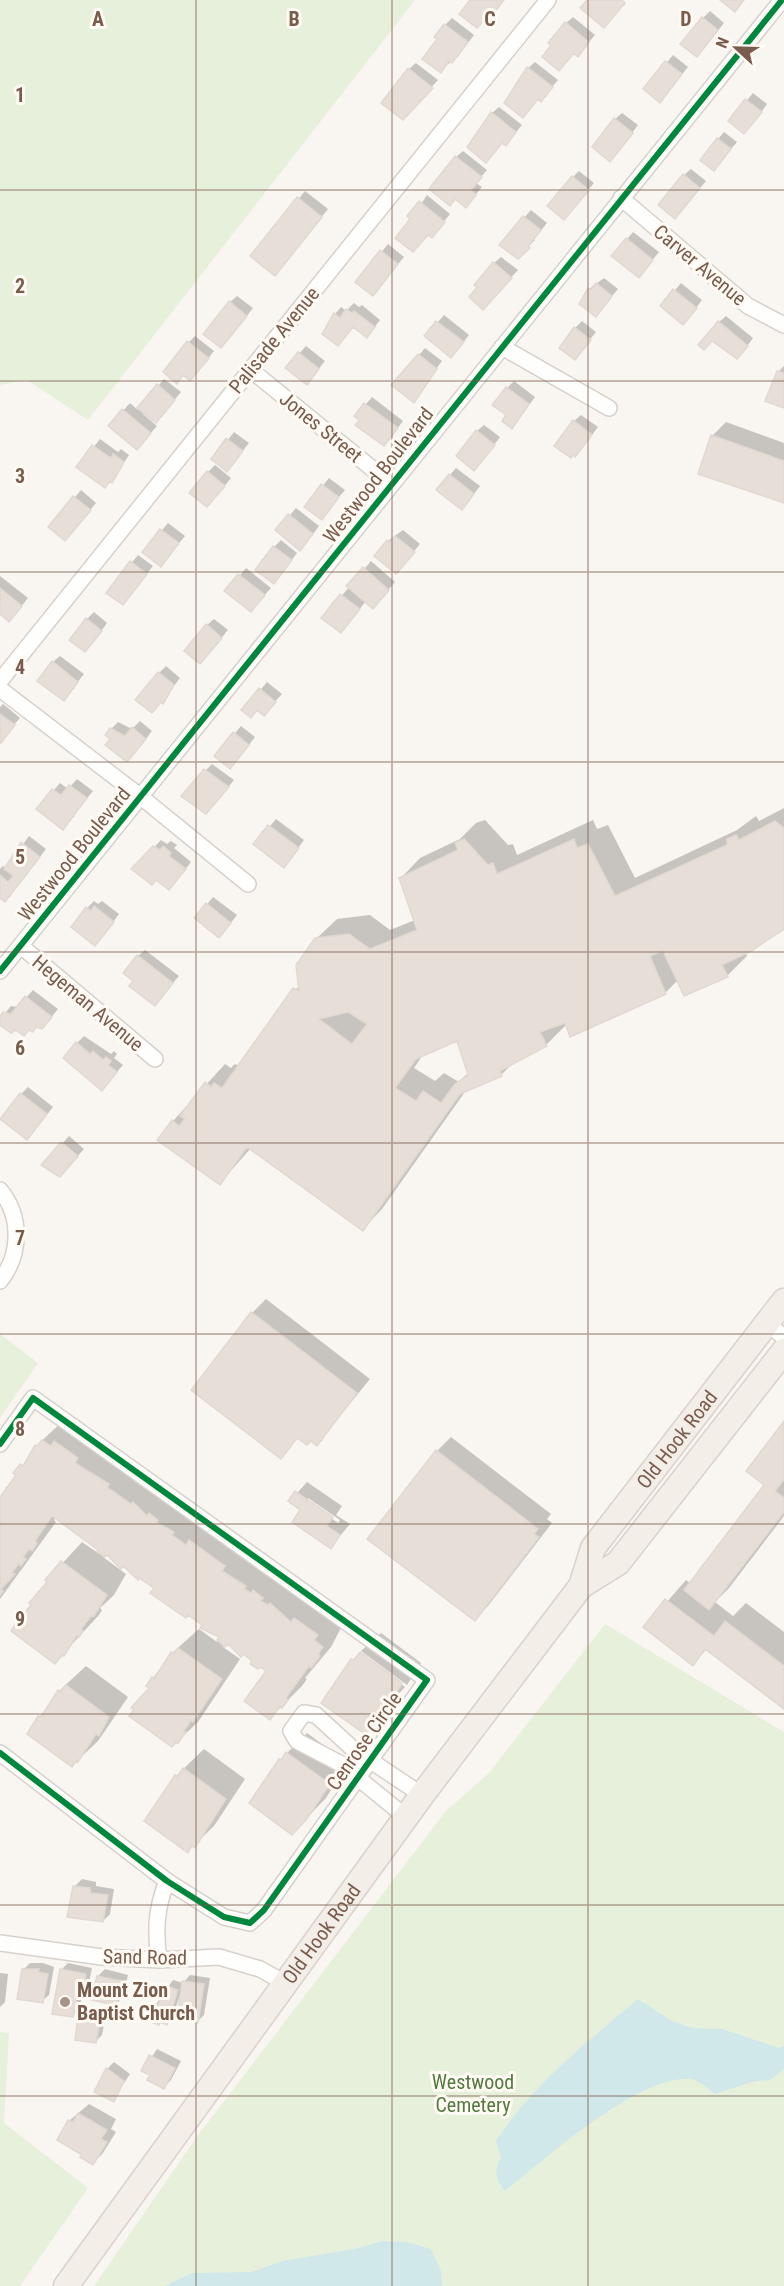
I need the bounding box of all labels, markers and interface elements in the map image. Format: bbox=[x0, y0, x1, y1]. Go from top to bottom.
text: A bbox=[92, 7, 104, 31]
text: B bbox=[288, 7, 300, 31]
text: C bbox=[484, 7, 496, 31]
text: D bbox=[680, 7, 692, 31]
north arrow bbox=[706, 18, 766, 78]
text: N bbox=[712, 34, 733, 51]
text: 1 bbox=[15, 83, 25, 107]
street label: Carver Avenue bbox=[649, 219, 751, 311]
text: 2 bbox=[15, 274, 25, 298]
street label: Palisade Avenue bbox=[224, 282, 324, 398]
street label: Jones Street bbox=[275, 386, 367, 468]
street label: Westwood Boulevard bbox=[318, 403, 438, 547]
text: 3 bbox=[15, 464, 25, 488]
text: 4 bbox=[15, 655, 25, 679]
street label: Westwood Boulevard bbox=[13, 782, 135, 926]
text: 5 bbox=[15, 845, 25, 869]
street label: Hegeman Avenue bbox=[28, 950, 148, 1056]
text: 6 bbox=[15, 1036, 25, 1060]
text: 7 bbox=[15, 1226, 25, 1250]
street label: Old Hook Road bbox=[631, 1386, 722, 1493]
text: 8 bbox=[15, 1417, 25, 1441]
text: 9 bbox=[15, 1607, 25, 1631]
street label: Cenrose Circle bbox=[321, 1687, 407, 1795]
street label: Old Hook Road bbox=[277, 1879, 366, 1988]
street label: Sand Road bbox=[103, 1944, 187, 1970]
place label: Mount Zion Baptist Church bbox=[77, 1978, 195, 2025]
marker: Mount Zion Baptist Church bbox=[58, 1995, 72, 2009]
park label: Westwood Cemetery bbox=[432, 2070, 514, 2117]

